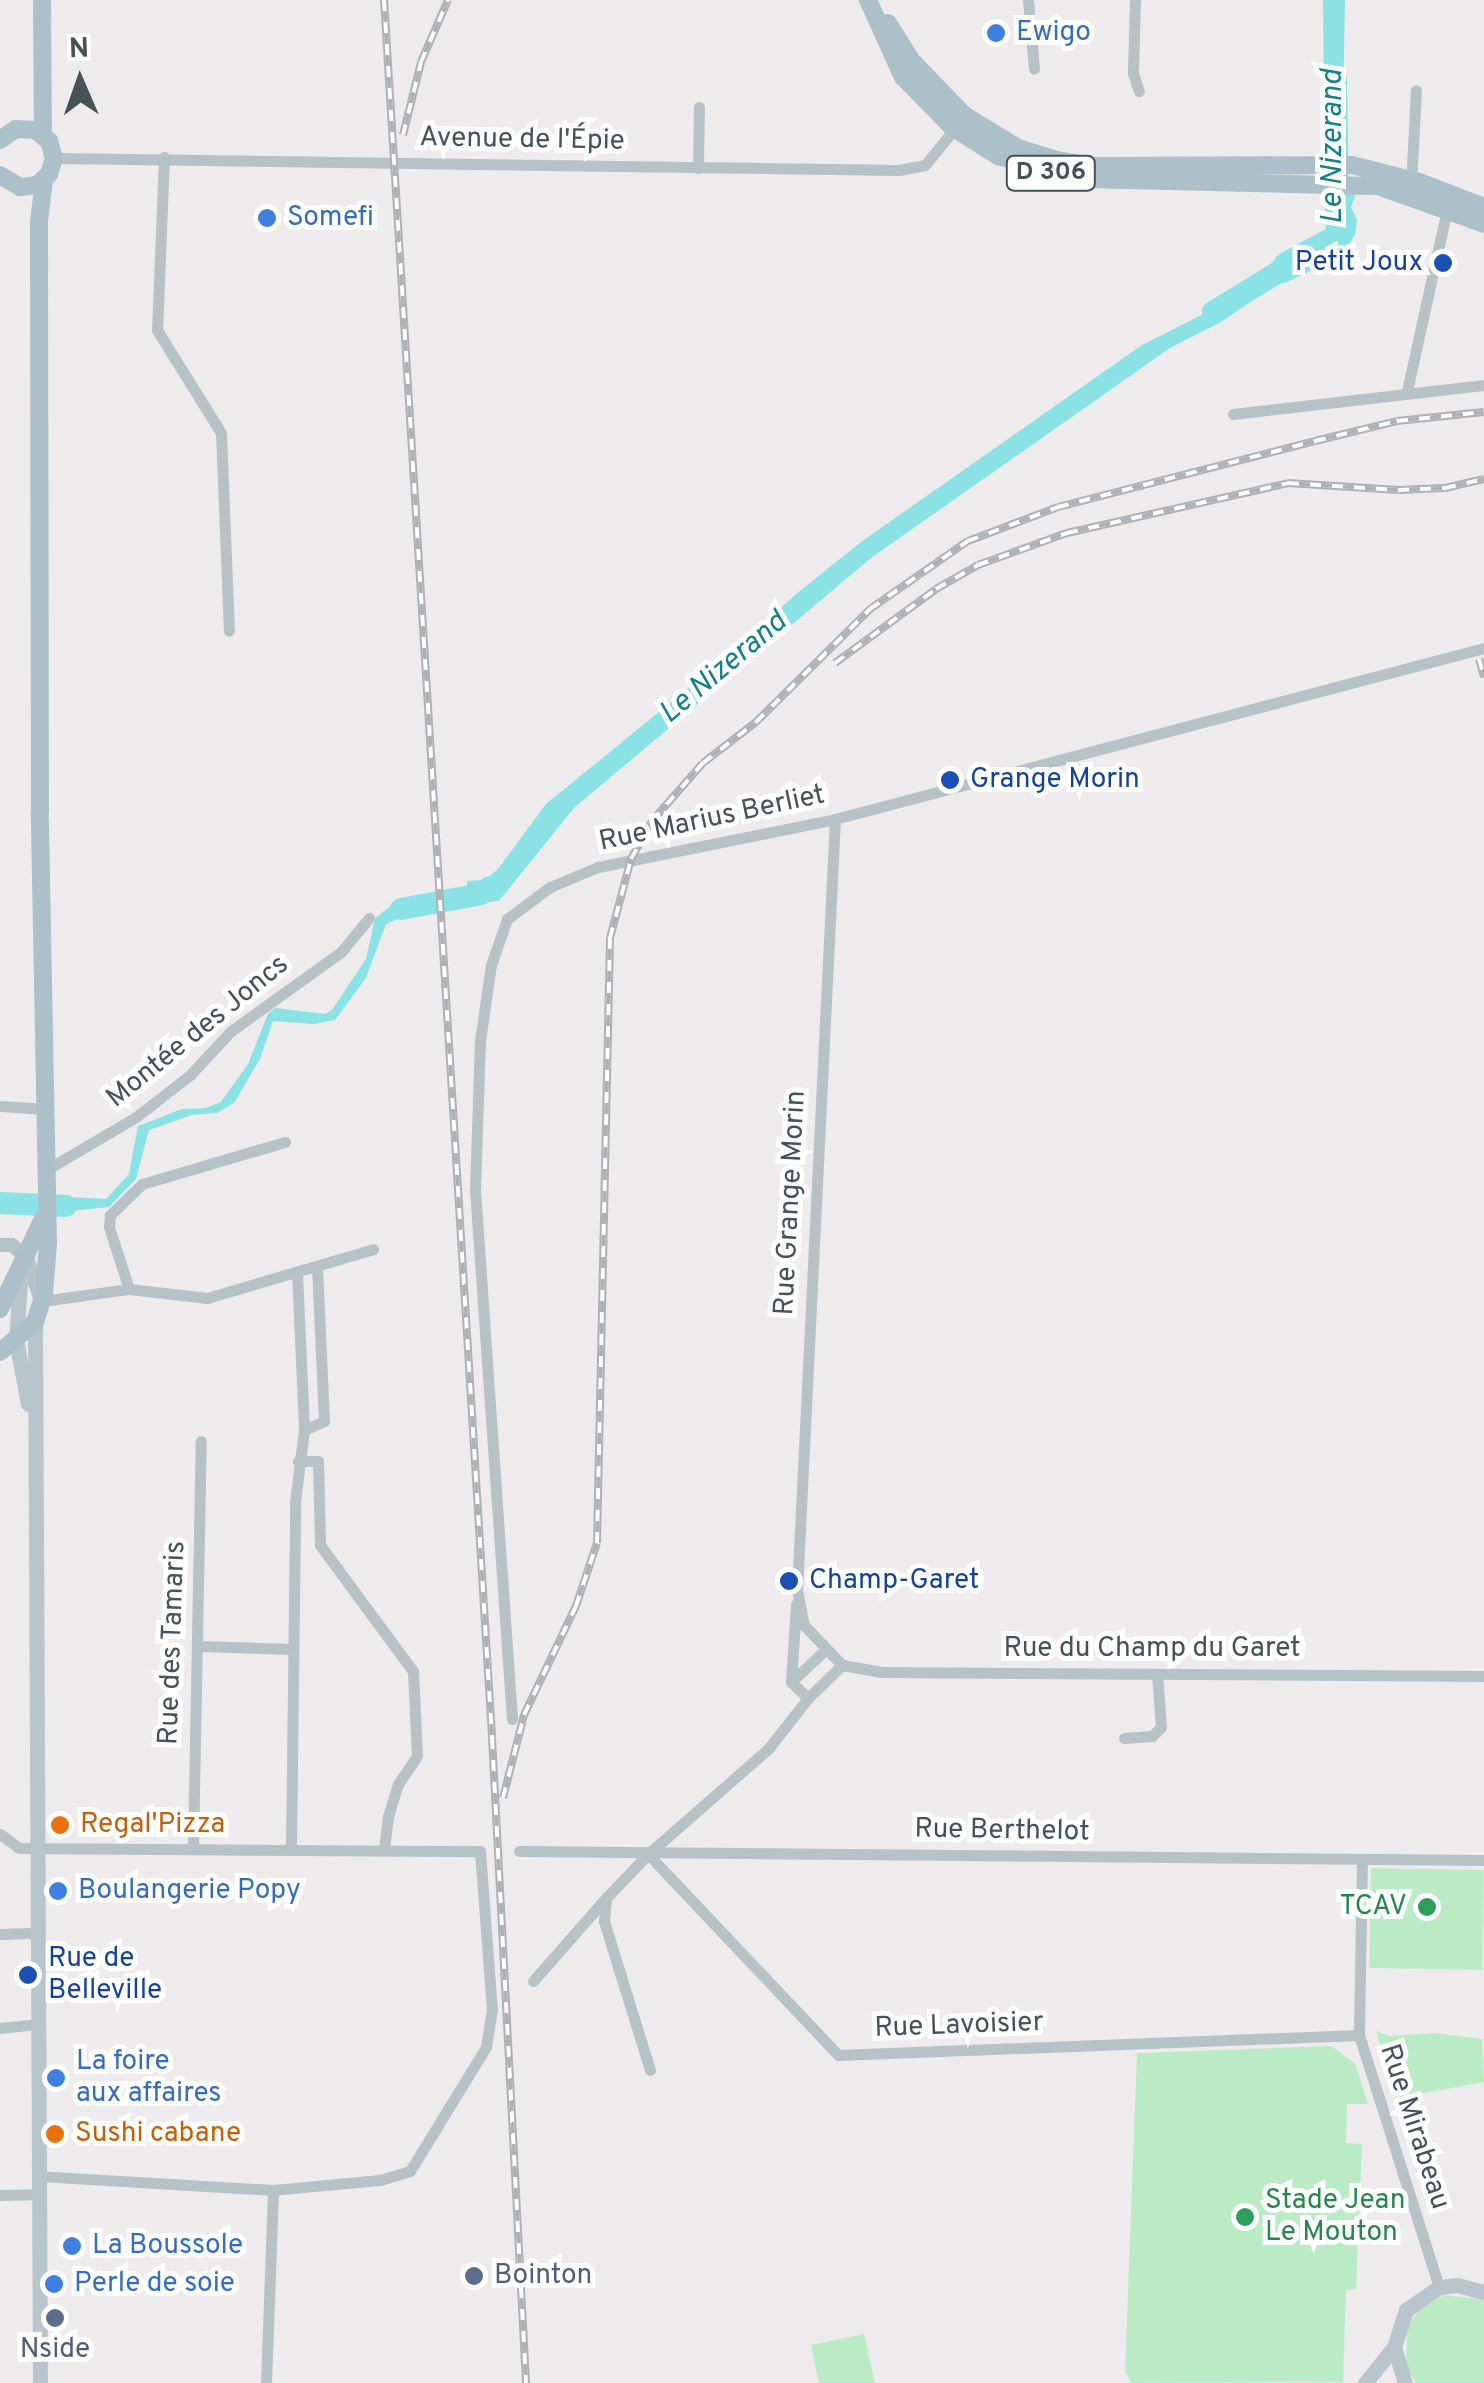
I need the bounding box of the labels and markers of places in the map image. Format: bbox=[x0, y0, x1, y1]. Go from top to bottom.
place label: Ewigo bbox=[1016, 16, 1091, 50]
marker: Ewigo bbox=[985, 22, 1007, 44]
place label: Somefi bbox=[287, 201, 374, 235]
marker: Somefi bbox=[256, 207, 278, 229]
place label: Petit Joux bbox=[1295, 246, 1423, 280]
marker: Petit Joux bbox=[1432, 252, 1454, 274]
place label: Grange Morin bbox=[970, 763, 1140, 797]
marker: Grange Morin bbox=[939, 769, 961, 791]
place label: Champ-Garet bbox=[809, 1564, 979, 1598]
marker: Champ-Garet bbox=[778, 1570, 800, 1592]
place label: Regal'Pizza bbox=[80, 1808, 225, 1842]
marker: Regal'Pizza bbox=[49, 1814, 71, 1836]
place label: Boulangerie Popy bbox=[78, 1874, 301, 1908]
marker: Boulangerie Popy bbox=[47, 1880, 69, 1902]
place label: TCAV bbox=[1339, 1890, 1407, 1924]
marker: TCAV bbox=[1416, 1896, 1438, 1918]
place label: Rue de Belleville bbox=[48, 1942, 162, 2008]
marker: Rue de Belleville bbox=[17, 1964, 39, 1986]
place label: La foire aux affaires bbox=[76, 2045, 221, 2111]
marker: La foire aux affaires bbox=[45, 2067, 67, 2089]
place label: Sushi cabane bbox=[75, 2117, 241, 2151]
marker: Sushi cabane bbox=[44, 2123, 66, 2145]
place label: Stade Jean Le Mouton bbox=[1265, 2184, 1405, 2250]
marker: Stade Jean Le Mouton bbox=[1234, 2206, 1256, 2228]
place label: La Boussole bbox=[92, 2229, 243, 2263]
marker: La Boussole bbox=[61, 2235, 83, 2257]
place label: Bointon bbox=[494, 2259, 592, 2293]
marker: Bointon bbox=[463, 2265, 485, 2287]
place label: Perle de soie bbox=[74, 2267, 235, 2301]
marker: Perle de soie bbox=[43, 2273, 65, 2295]
marker: Nside bbox=[44, 2307, 66, 2329]
place label: Nside bbox=[20, 2333, 90, 2367]

